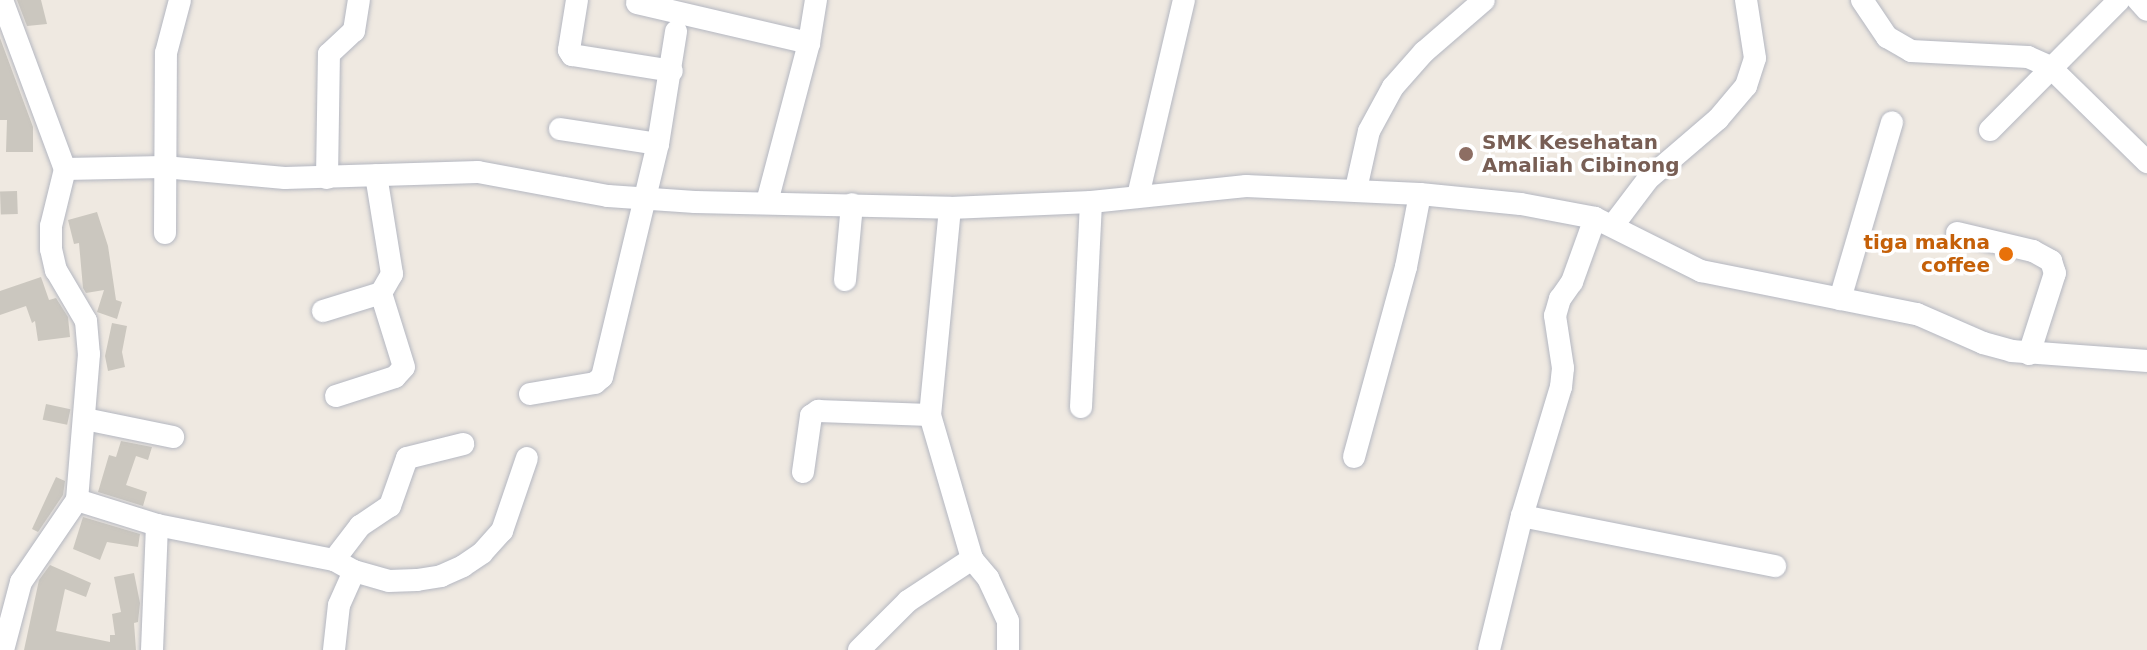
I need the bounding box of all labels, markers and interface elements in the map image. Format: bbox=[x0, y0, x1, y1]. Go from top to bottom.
place label: SMK Kesehatan Amaliah Cibinong bbox=[1482, 130, 1679, 177]
marker: SMK Kesehatan Amaliah Cibinong bbox=[1457, 145, 1475, 163]
place label: tiga makna coffee bbox=[1863, 230, 1990, 277]
marker: tiga makna coffee bbox=[1997, 245, 2015, 263]

